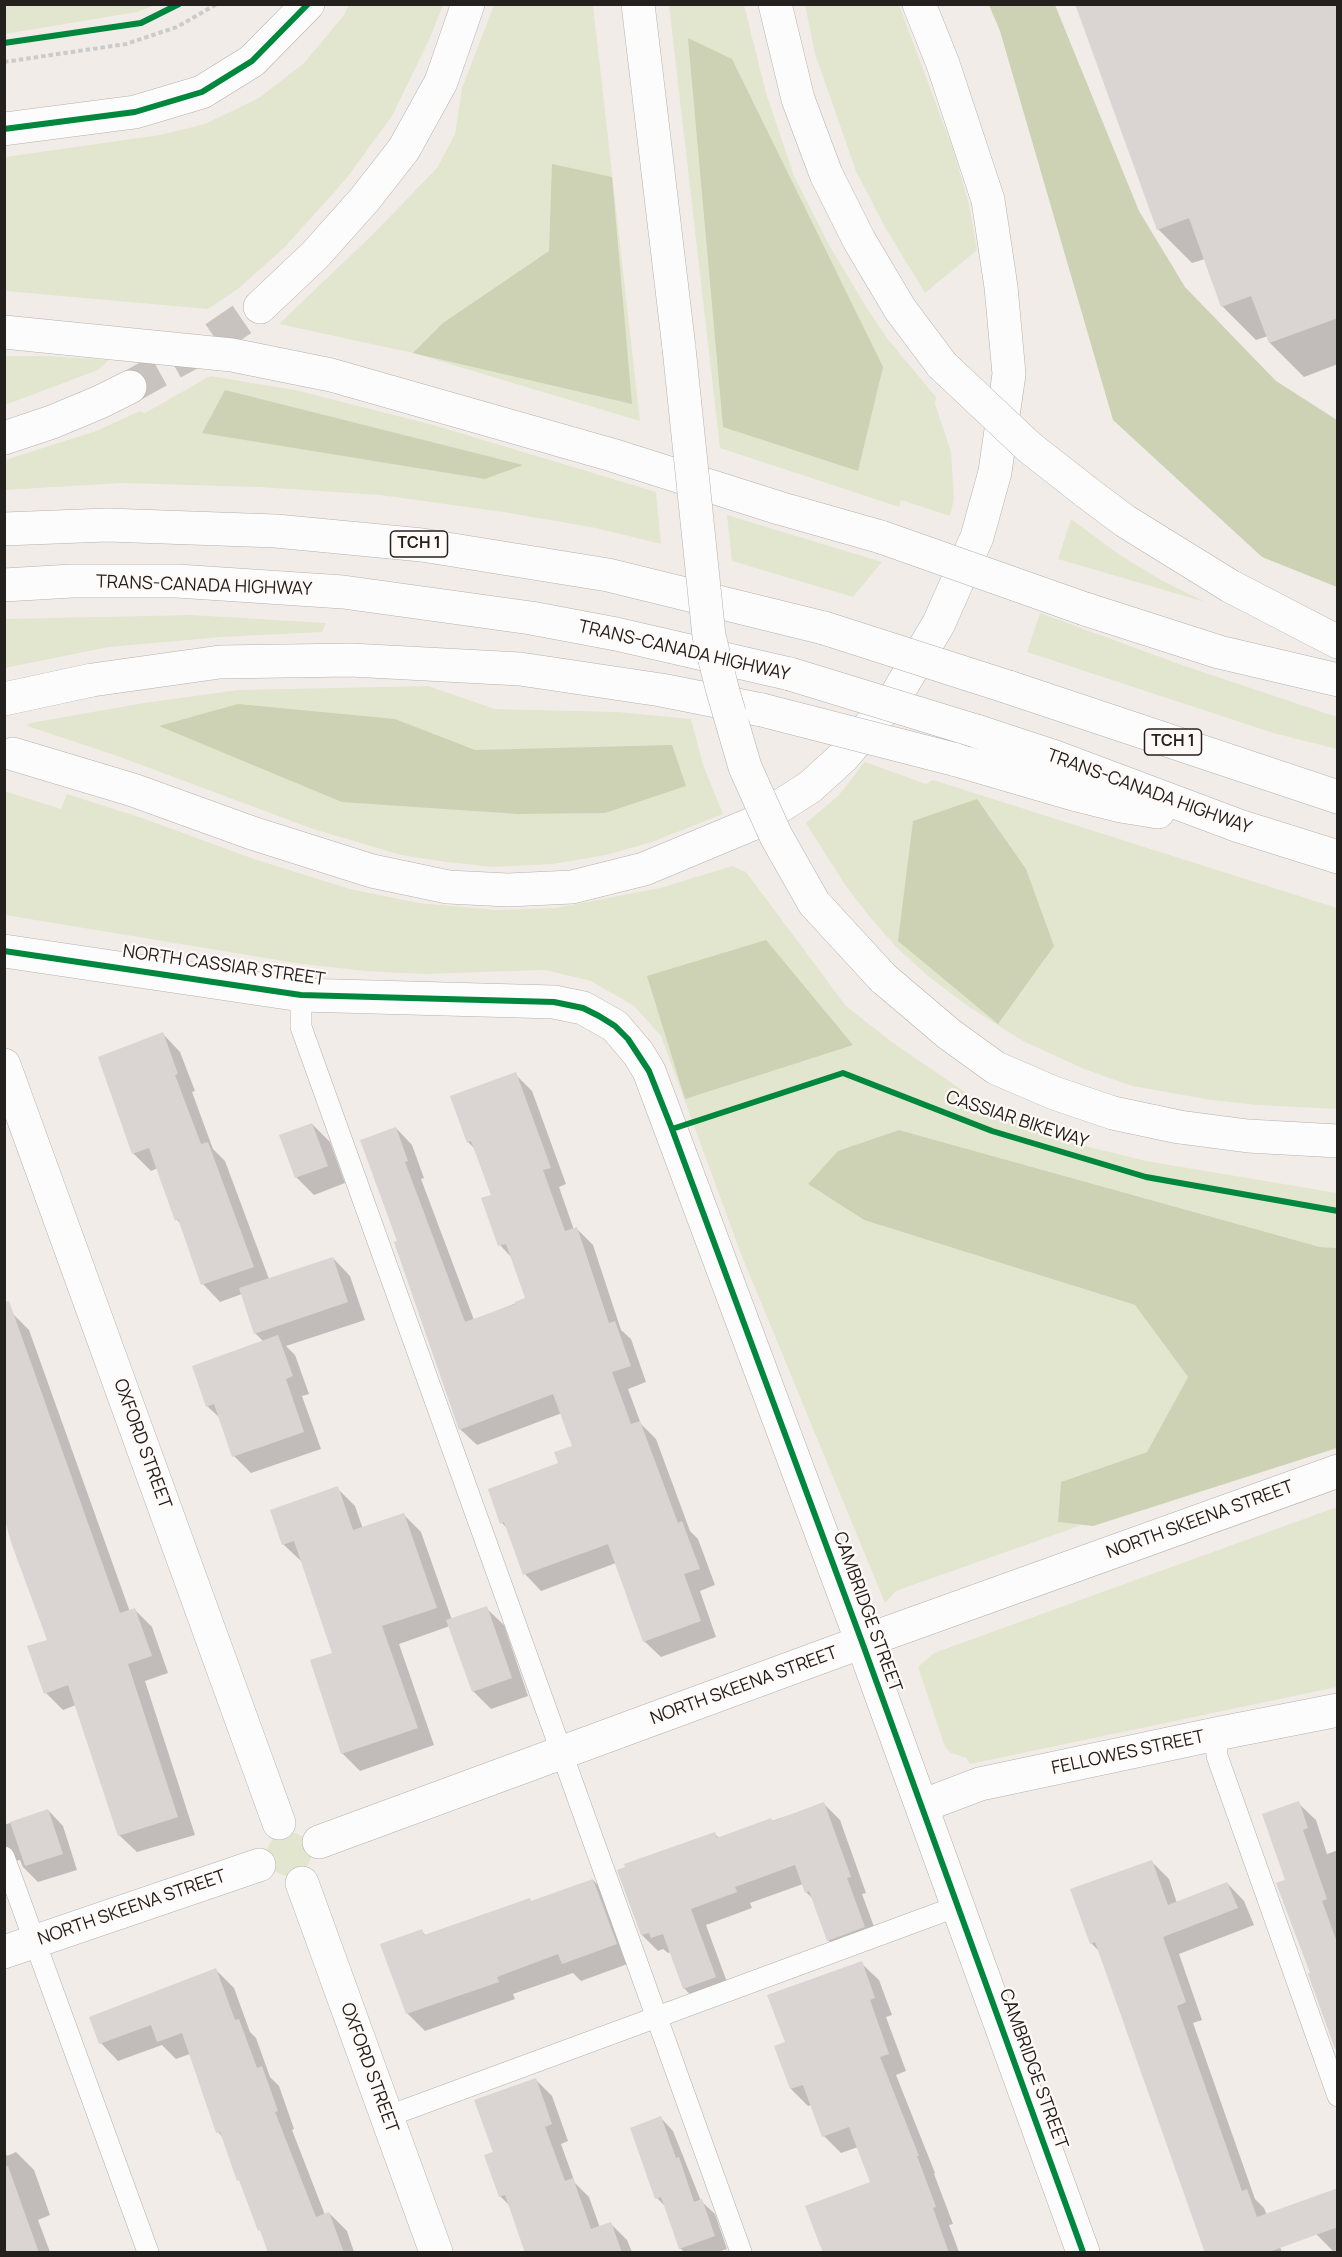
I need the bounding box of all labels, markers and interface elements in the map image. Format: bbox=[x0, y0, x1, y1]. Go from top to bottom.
road number: TCH 1 bbox=[390, 531, 448, 557]
street label: TRANS-CANADA HIGHWAY bbox=[96, 571, 312, 601]
street label: TRANS-CANADA HIGHWAY bbox=[576, 616, 792, 686]
road number: TCH 1 bbox=[1144, 729, 1202, 755]
street label: TRANS-CANADA HIGHWAY bbox=[1044, 745, 1254, 839]
street label: NORTH CASSIAR STREET bbox=[121, 941, 327, 991]
street label: CASSIAR BIKEWAY bbox=[943, 1087, 1091, 1153]
street label: OXFORD STREET bbox=[108, 1376, 176, 1512]
street label: NORTH SKEENA STREET bbox=[1104, 1476, 1296, 1564]
street label: CAMBRIDGE STREET bbox=[828, 1529, 906, 1695]
street label: NORTH SKEENA STREET bbox=[648, 1642, 840, 1730]
street label: FELLOWES STREET bbox=[1050, 1726, 1206, 1780]
street label: NORTH SKEENA STREET bbox=[35, 1866, 229, 1950]
street label: CAMBRIDGE STREET bbox=[994, 1986, 1072, 2152]
street label: OXFORD STREET bbox=[335, 2000, 403, 2136]

